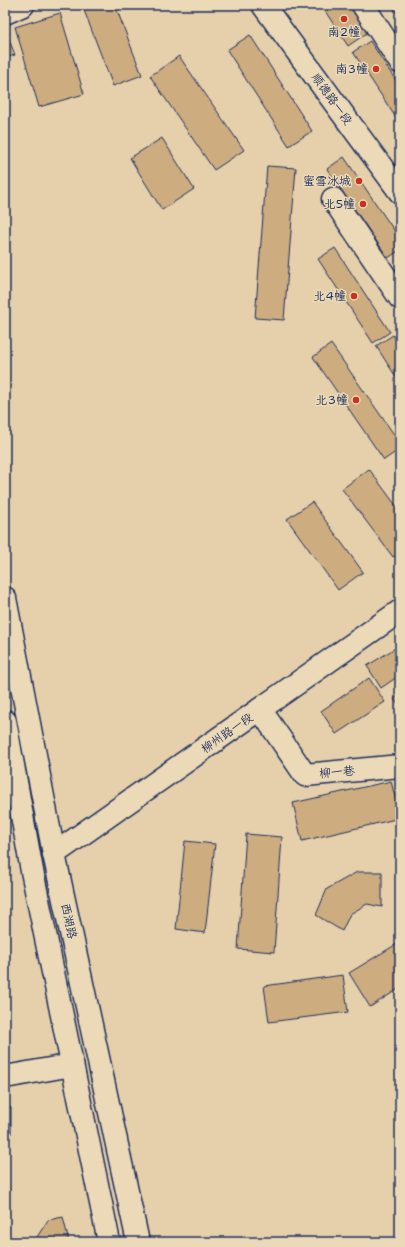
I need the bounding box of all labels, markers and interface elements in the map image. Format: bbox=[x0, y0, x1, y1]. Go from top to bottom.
marker: 南2幢 bbox=[339, 14, 349, 24]
place label: 南2幢 bbox=[328, 24, 360, 40]
place label: 南3幢 bbox=[336, 61, 368, 77]
marker: 南3幢 bbox=[371, 64, 381, 74]
street label: 顺德路一段 bbox=[308, 70, 356, 128]
place label: 蜜雪冰城 bbox=[303, 173, 351, 189]
marker: 蜜雪冰城 bbox=[354, 176, 364, 186]
place label: 北5幢 bbox=[324, 196, 355, 212]
marker: 北5幢 bbox=[358, 199, 368, 209]
place label: 北4幢 bbox=[314, 288, 346, 304]
marker: 北4幢 bbox=[349, 291, 359, 301]
place label: 北3幢 bbox=[316, 392, 348, 408]
marker: 北3幢 bbox=[351, 395, 361, 405]
street label: 柳州路一段 bbox=[198, 709, 256, 757]
street label: 柳一巷 bbox=[318, 762, 356, 782]
street label: 西湖路 bbox=[57, 902, 81, 940]

